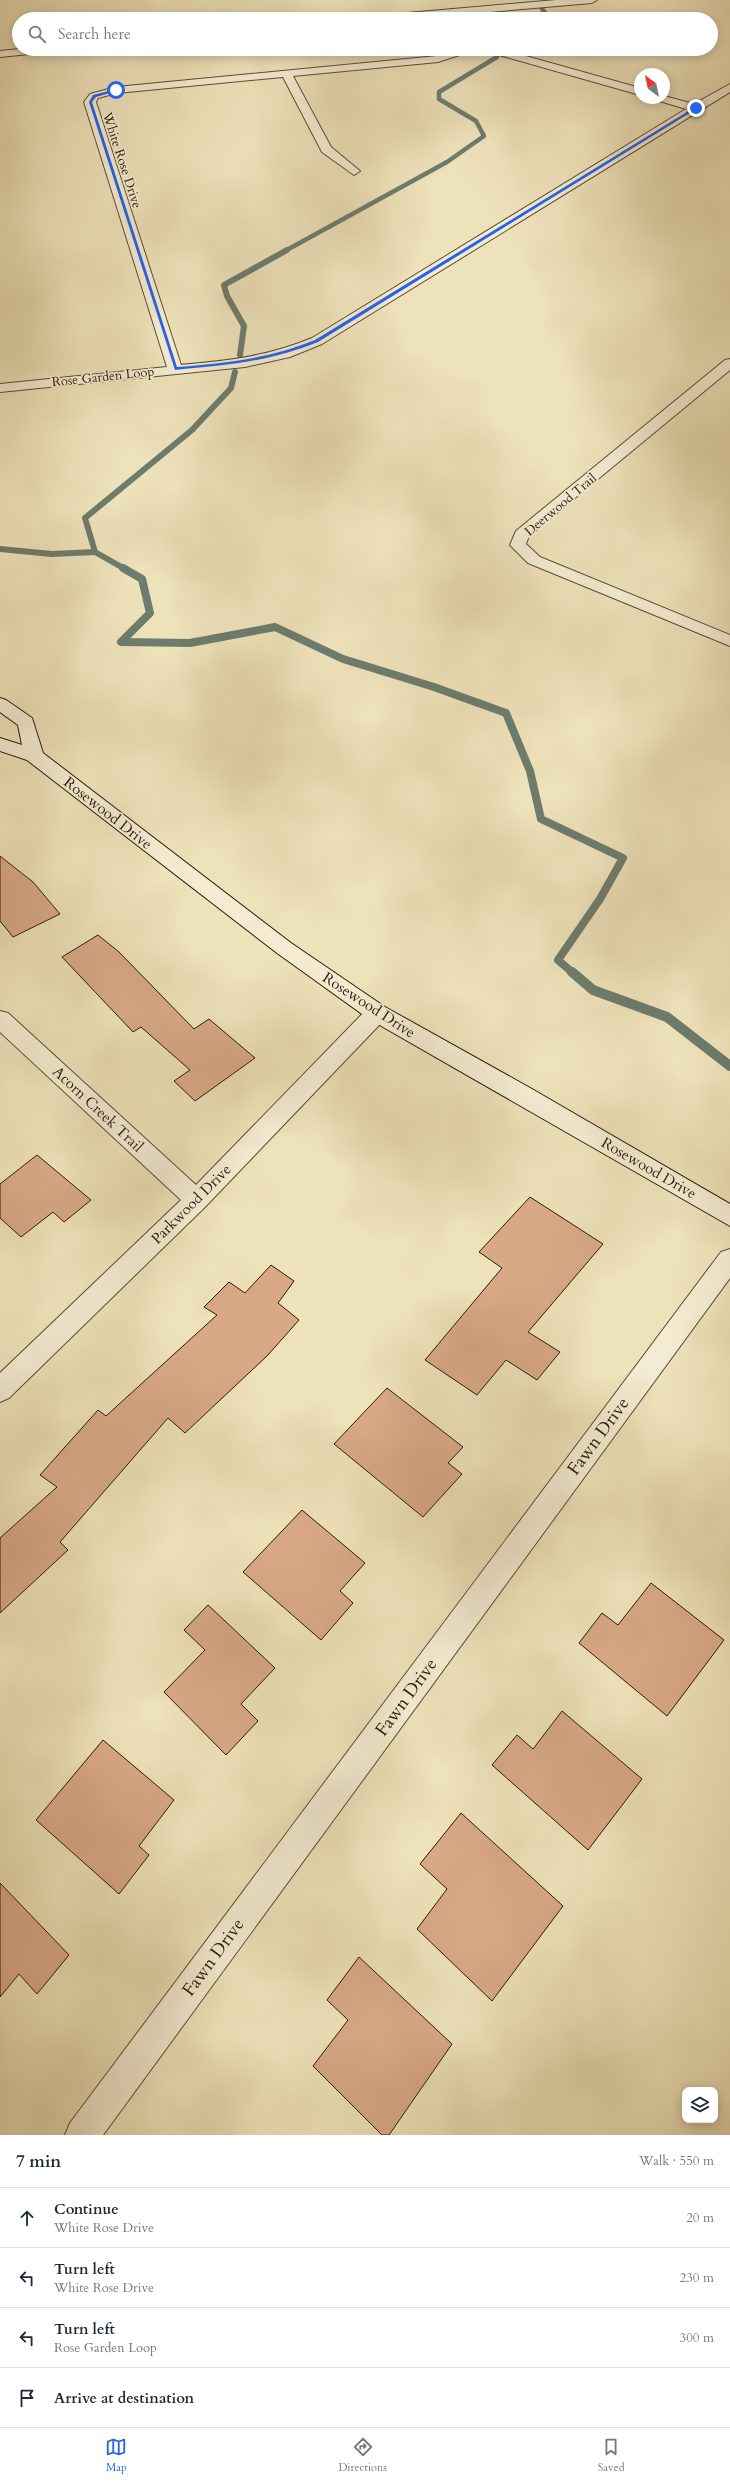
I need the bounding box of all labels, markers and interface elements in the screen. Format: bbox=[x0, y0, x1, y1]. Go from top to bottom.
search box bbox=[12, 12, 718, 56]
icon: search bbox=[26, 23, 48, 45]
text: Search here bbox=[58, 24, 131, 44]
north arrow bbox=[634, 68, 670, 104]
route start bbox=[107, 81, 125, 99]
route end bbox=[687, 99, 705, 117]
street label: White Rose Drive bbox=[98, 109, 146, 211]
street label: Rose Garden Loop bbox=[51, 363, 155, 391]
street label: Deerwood Trail bbox=[521, 469, 601, 540]
street label: Rosewood Drive bbox=[60, 772, 156, 854]
street label: Rosewood Drive bbox=[319, 968, 419, 1043]
street label: Acorn Creek Trail bbox=[48, 1062, 148, 1156]
street label: Rosewood Drive bbox=[598, 1133, 700, 1203]
street label: Parkwood Drive bbox=[147, 1160, 235, 1248]
street label: Fawn Drive bbox=[562, 1392, 635, 1480]
street label: Fawn Drive bbox=[370, 1653, 443, 1741]
street label: Fawn Drive bbox=[177, 1913, 250, 2001]
map controls bbox=[682, 2087, 718, 2123]
button: layers bbox=[682, 2087, 718, 2123]
text: 7 min bbox=[16, 2150, 61, 2173]
text: Walk · 550 m bbox=[639, 2152, 714, 2170]
text: Continue bbox=[54, 2199, 119, 2219]
icon: ahead bbox=[16, 2207, 38, 2229]
text: 20 m bbox=[686, 2209, 714, 2227]
text: White Rose Drive bbox=[54, 2219, 154, 2237]
text: Turn left bbox=[54, 2259, 115, 2279]
icon: left bbox=[16, 2267, 38, 2289]
text: 230 m bbox=[680, 2269, 714, 2287]
text: White Rose Drive bbox=[54, 2279, 154, 2297]
text: Turn left bbox=[54, 2319, 115, 2339]
icon: left bbox=[16, 2327, 38, 2349]
text: 300 m bbox=[680, 2329, 714, 2347]
text: Rose Garden Loop bbox=[54, 2339, 157, 2357]
icon: arrive bbox=[16, 2387, 38, 2409]
text: Arrive at destination bbox=[54, 2388, 194, 2408]
tab: Map bbox=[105, 2436, 127, 2475]
tab: Directions bbox=[338, 2436, 387, 2475]
tab: Saved bbox=[598, 2436, 625, 2475]

